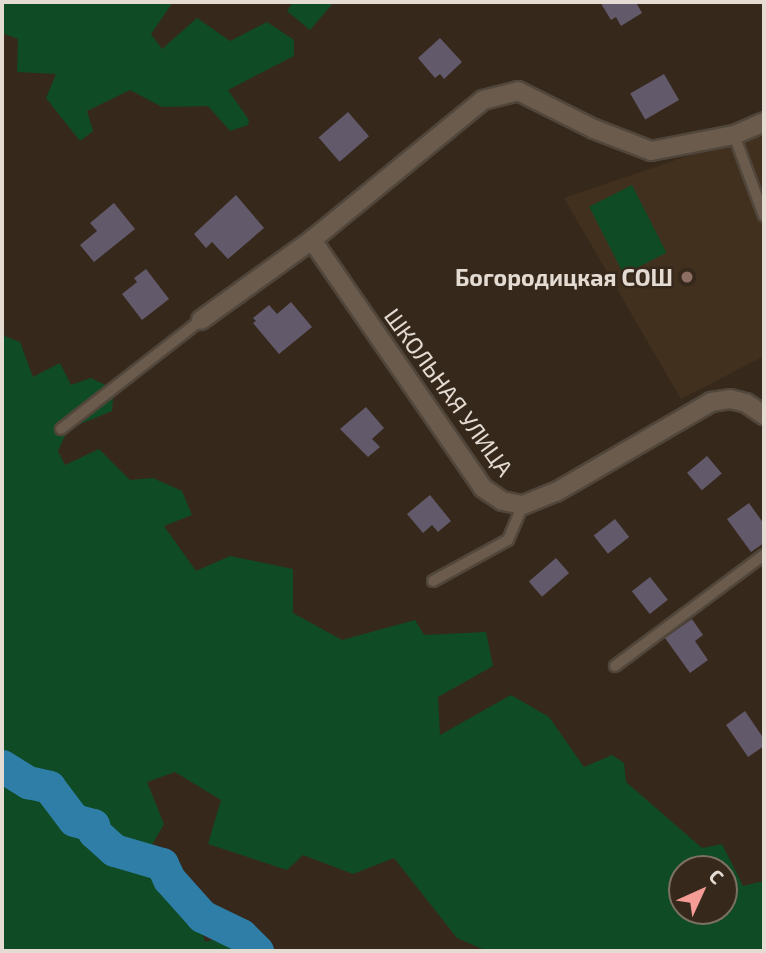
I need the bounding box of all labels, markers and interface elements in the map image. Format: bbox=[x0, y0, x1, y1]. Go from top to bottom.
place label: Богородицкая СОШ bbox=[455, 263, 673, 291]
marker: Богородицкая СОШ bbox=[679, 269, 695, 285]
street label: ШКОЛЬНАЯ УЛИЦА bbox=[379, 303, 519, 481]
north arrow bbox=[668, 855, 738, 925]
text: С bbox=[705, 864, 729, 888]

